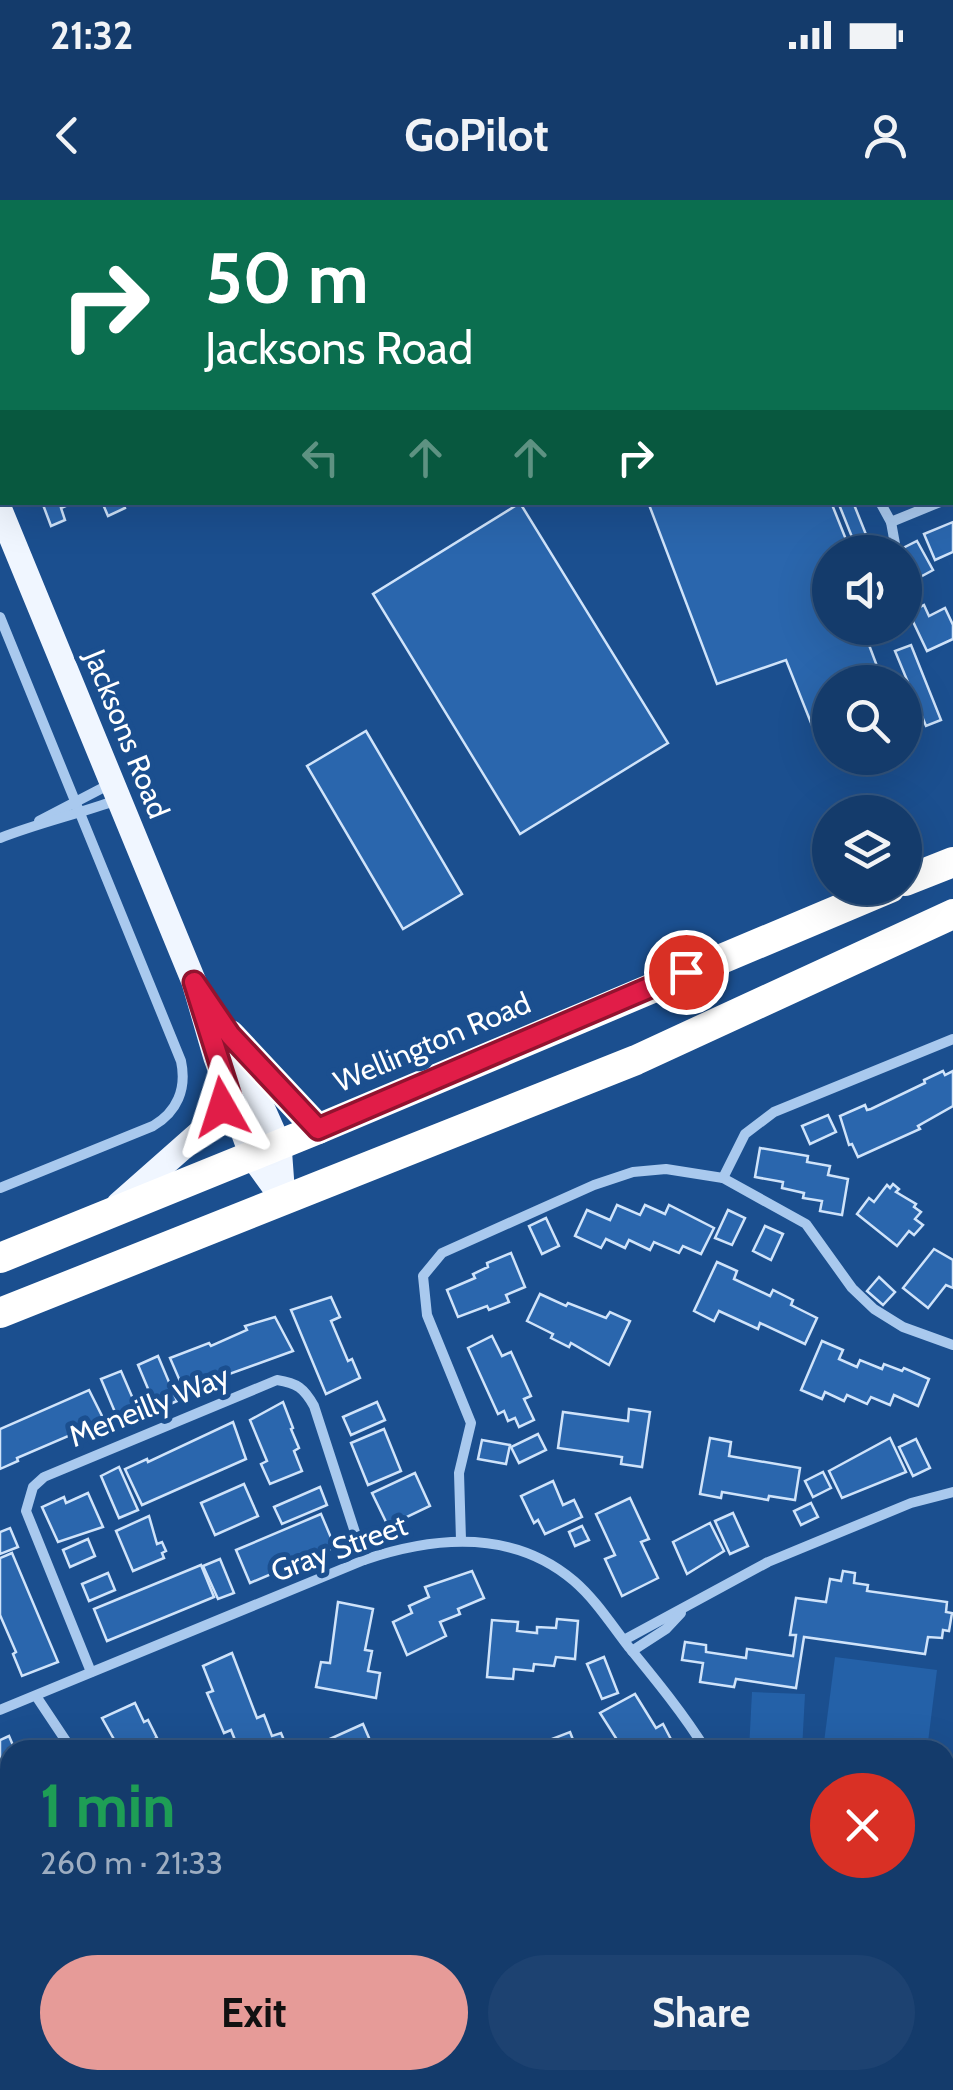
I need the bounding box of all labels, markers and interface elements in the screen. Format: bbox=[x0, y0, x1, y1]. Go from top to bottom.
text: 21:32 bbox=[50, 12, 133, 59]
icon: back bbox=[40, 108, 95, 163]
text: GoPilot bbox=[404, 108, 549, 162]
icon: person bbox=[858, 108, 913, 163]
text: 50 m bbox=[205, 235, 369, 321]
icon: right bbox=[40, 240, 170, 370]
text: Jacksons Road bbox=[205, 321, 473, 375]
icon: left bbox=[293, 430, 348, 485]
icon: ahead bbox=[398, 430, 453, 485]
icon: ahead bbox=[503, 430, 558, 485]
icon: right bbox=[608, 430, 663, 485]
map controls bbox=[812, 535, 922, 905]
button: sound bbox=[812, 535, 922, 645]
street label: Jacksons Road bbox=[76, 643, 178, 824]
button: search bbox=[812, 665, 922, 775]
button: layers bbox=[812, 795, 922, 905]
pin bbox=[644, 930, 729, 1015]
icon: arrive bbox=[659, 945, 714, 1000]
street label: Wellington Road bbox=[328, 984, 536, 1100]
position arrow bbox=[170, 1055, 274, 1159]
street label: Meneilly Way bbox=[63, 1357, 235, 1455]
street label: Gray Street bbox=[266, 1506, 412, 1590]
text: 1 min bbox=[40, 1769, 175, 1842]
button: close bbox=[810, 1773, 915, 1878]
text: 260 m · 21:33 bbox=[40, 1843, 223, 1882]
button: Exit bbox=[40, 1955, 468, 2070]
button: Share bbox=[488, 1955, 915, 2070]

